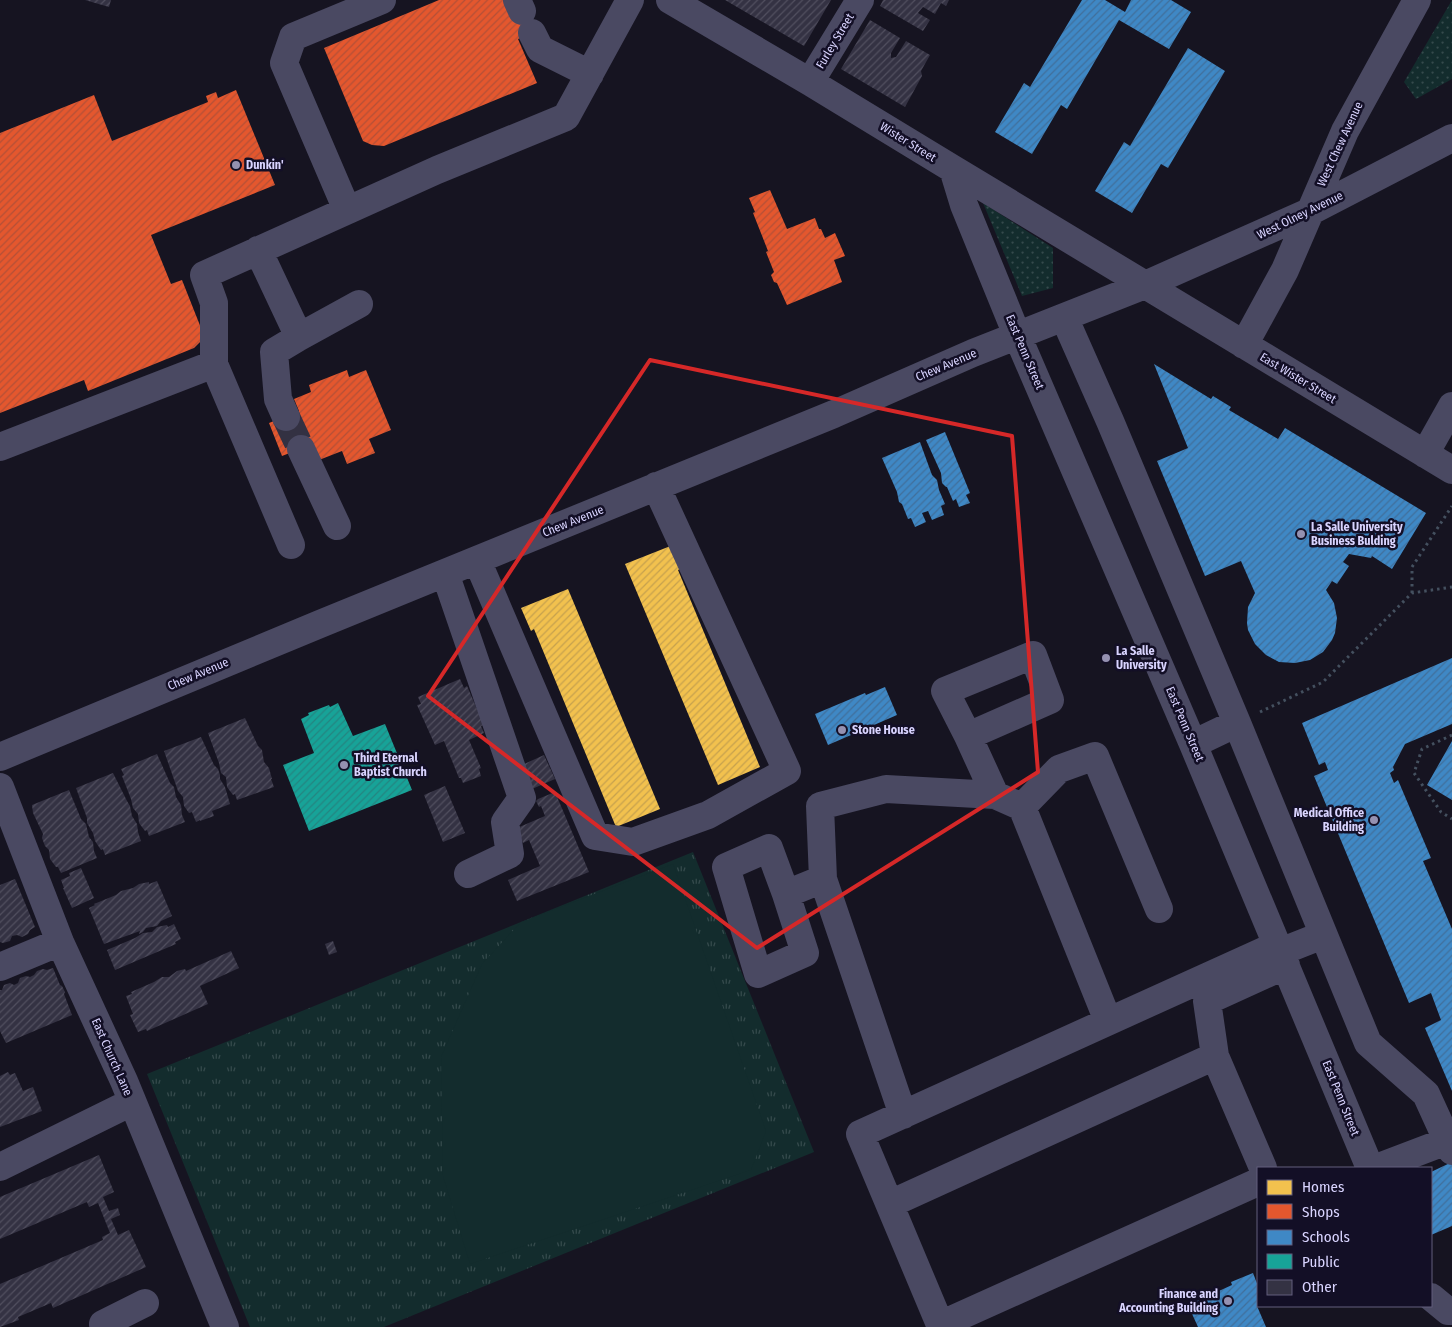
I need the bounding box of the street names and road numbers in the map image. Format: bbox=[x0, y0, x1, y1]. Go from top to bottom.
street label: Furley Street bbox=[813, 11, 857, 71]
street label: West Chew Avenue bbox=[1314, 99, 1366, 188]
street label: Wister Street bbox=[877, 119, 939, 165]
street label: West Olney Avenue bbox=[1255, 188, 1345, 242]
street label: East Penn Street bbox=[1003, 312, 1047, 392]
street label: Chew Avenue bbox=[913, 346, 979, 384]
street label: East Wister Street bbox=[1257, 350, 1339, 406]
street label: Chew Avenue bbox=[540, 502, 606, 540]
street label: Chew Avenue bbox=[165, 655, 231, 693]
street label: East Penn Street bbox=[1163, 684, 1207, 764]
street label: East Church Lane bbox=[89, 1016, 135, 1098]
street label: East Penn Street bbox=[1320, 1058, 1362, 1138]

